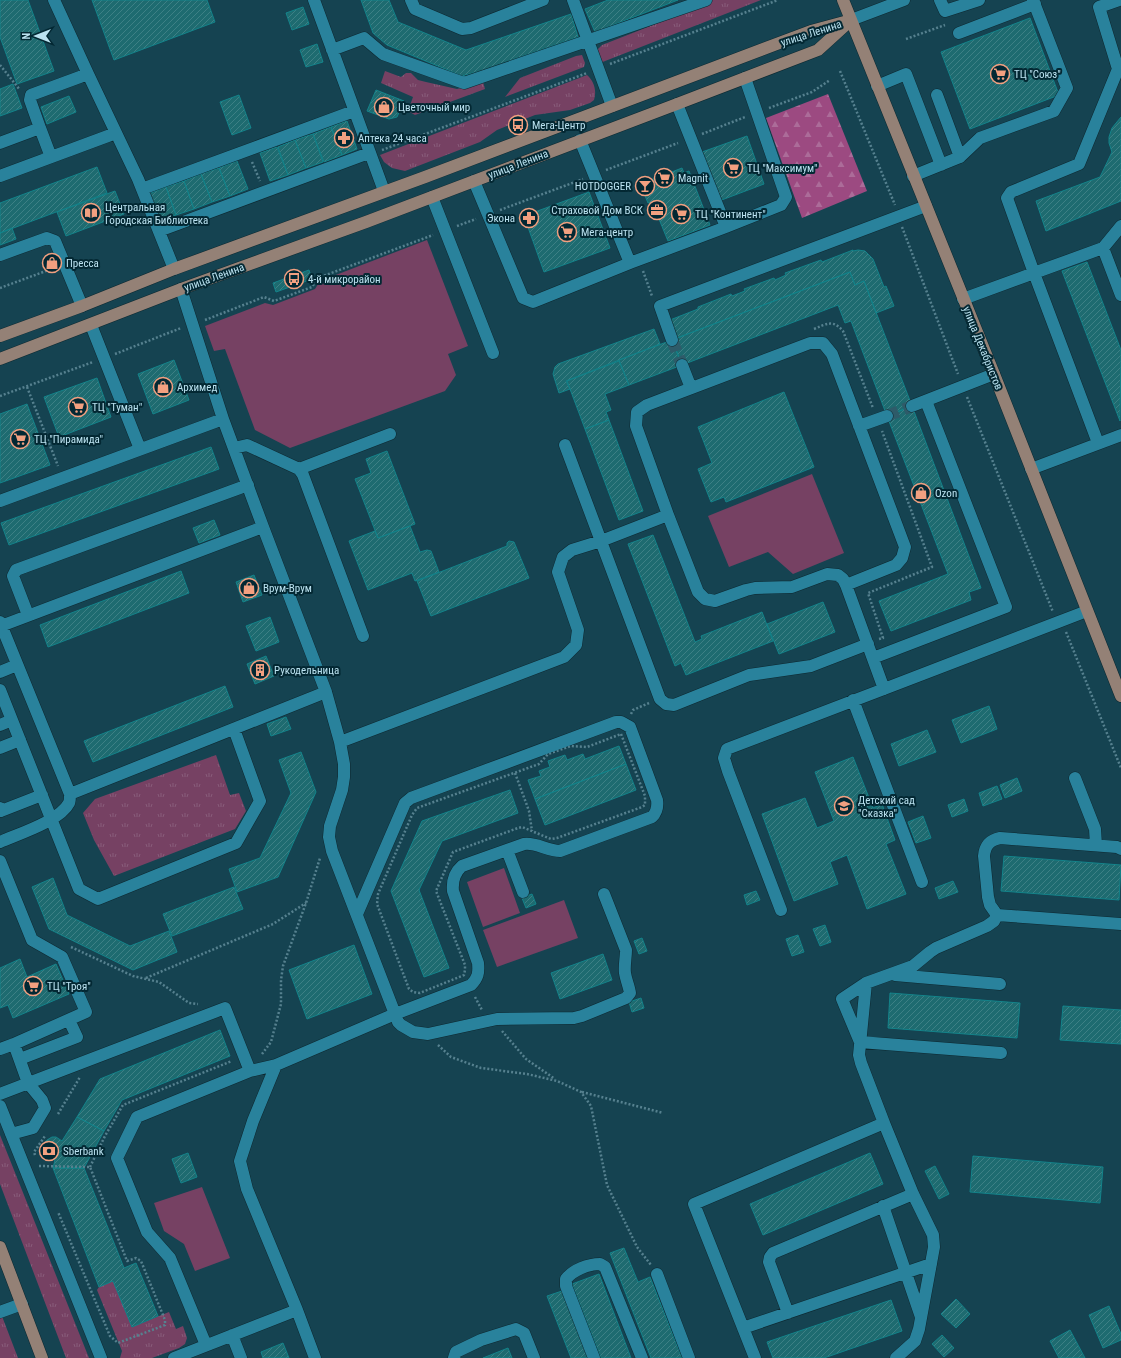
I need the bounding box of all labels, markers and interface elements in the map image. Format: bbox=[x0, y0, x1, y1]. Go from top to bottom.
north arrow bbox=[16, 16, 56, 56]
street label: улица Ленина bbox=[779, 18, 843, 49]
text: N bbox=[20, 32, 33, 39]
supermarket icon: ТЦ "Союз" bbox=[989, 63, 1011, 85]
place label: ТЦ "Союз" bbox=[1014, 68, 1061, 81]
shop icon: Цветочный мир bbox=[373, 96, 395, 118]
place label: Цветочный мир bbox=[398, 101, 470, 114]
bus stop icon: Мега-Центр bbox=[507, 114, 529, 136]
place label: Мега-Центр bbox=[532, 119, 585, 132]
pharmacy icon: Аптека 24 часа bbox=[333, 127, 355, 149]
place label: Аптека 24 часа bbox=[358, 132, 427, 145]
street label: улица Ленина bbox=[486, 147, 550, 182]
supermarket icon: ТЦ "Максимум" bbox=[722, 157, 744, 179]
place label: ТЦ "Максимум" bbox=[747, 162, 818, 175]
supermarket icon: Magnit bbox=[653, 167, 675, 189]
place label: Magnit bbox=[678, 172, 708, 185]
bar icon: HOTDOGGER bbox=[634, 175, 656, 197]
place label: HOTDOGGER bbox=[575, 180, 631, 193]
office icon: Страховой Дом ВСК bbox=[646, 199, 668, 221]
place label: Центральная Городская Библиотека bbox=[105, 201, 208, 227]
library icon: Центральная Городская Библиотека bbox=[80, 202, 102, 224]
supermarket icon: ТЦ "Континент" bbox=[670, 203, 692, 225]
place label: Страховой Дом ВСК bbox=[551, 204, 644, 217]
pharmacy icon: Экона bbox=[518, 207, 540, 229]
place label: ТЦ "Континент" bbox=[695, 208, 766, 221]
place label: Экона bbox=[487, 212, 515, 225]
supermarket icon: Мега-центр bbox=[556, 221, 578, 243]
place label: Мега-центр bbox=[581, 226, 633, 239]
shop icon: Пресса bbox=[41, 252, 63, 274]
place label: Пресса bbox=[66, 257, 99, 270]
street label: улица Ленина bbox=[182, 261, 246, 294]
bus stop icon: 4-й микрорайон bbox=[283, 268, 305, 290]
place label: 4-й микрорайон bbox=[308, 273, 381, 286]
street label: улица Декабристов bbox=[960, 304, 1005, 392]
shop icon: Архимед bbox=[152, 376, 174, 398]
place label: Архимед bbox=[177, 381, 217, 394]
supermarket icon: ТЦ "Туман" bbox=[67, 396, 89, 418]
place label: ТЦ "Туман" bbox=[92, 401, 142, 414]
supermarket icon: ТЦ "Пирамида" bbox=[9, 428, 31, 450]
place label: ТЦ "Пирамида" bbox=[34, 433, 103, 446]
shop icon: Ozon bbox=[910, 482, 932, 504]
place label: Ozon bbox=[935, 487, 957, 500]
shop icon: Врум-Врум bbox=[238, 577, 260, 599]
place label: Врум-Врум bbox=[263, 582, 312, 595]
building icon: Рукодельница bbox=[249, 659, 271, 681]
place label: Рукодельница bbox=[274, 664, 339, 677]
place label: Детский сад "Сказка" bbox=[858, 794, 915, 820]
school or university icon: Детский сад "Сказка" bbox=[833, 795, 855, 817]
supermarket icon: ТЦ "Троя" bbox=[22, 975, 44, 997]
place label: ТЦ "Троя" bbox=[47, 980, 91, 993]
bank icon: Sberbank bbox=[38, 1140, 60, 1162]
place label: Sberbank bbox=[63, 1145, 104, 1158]

